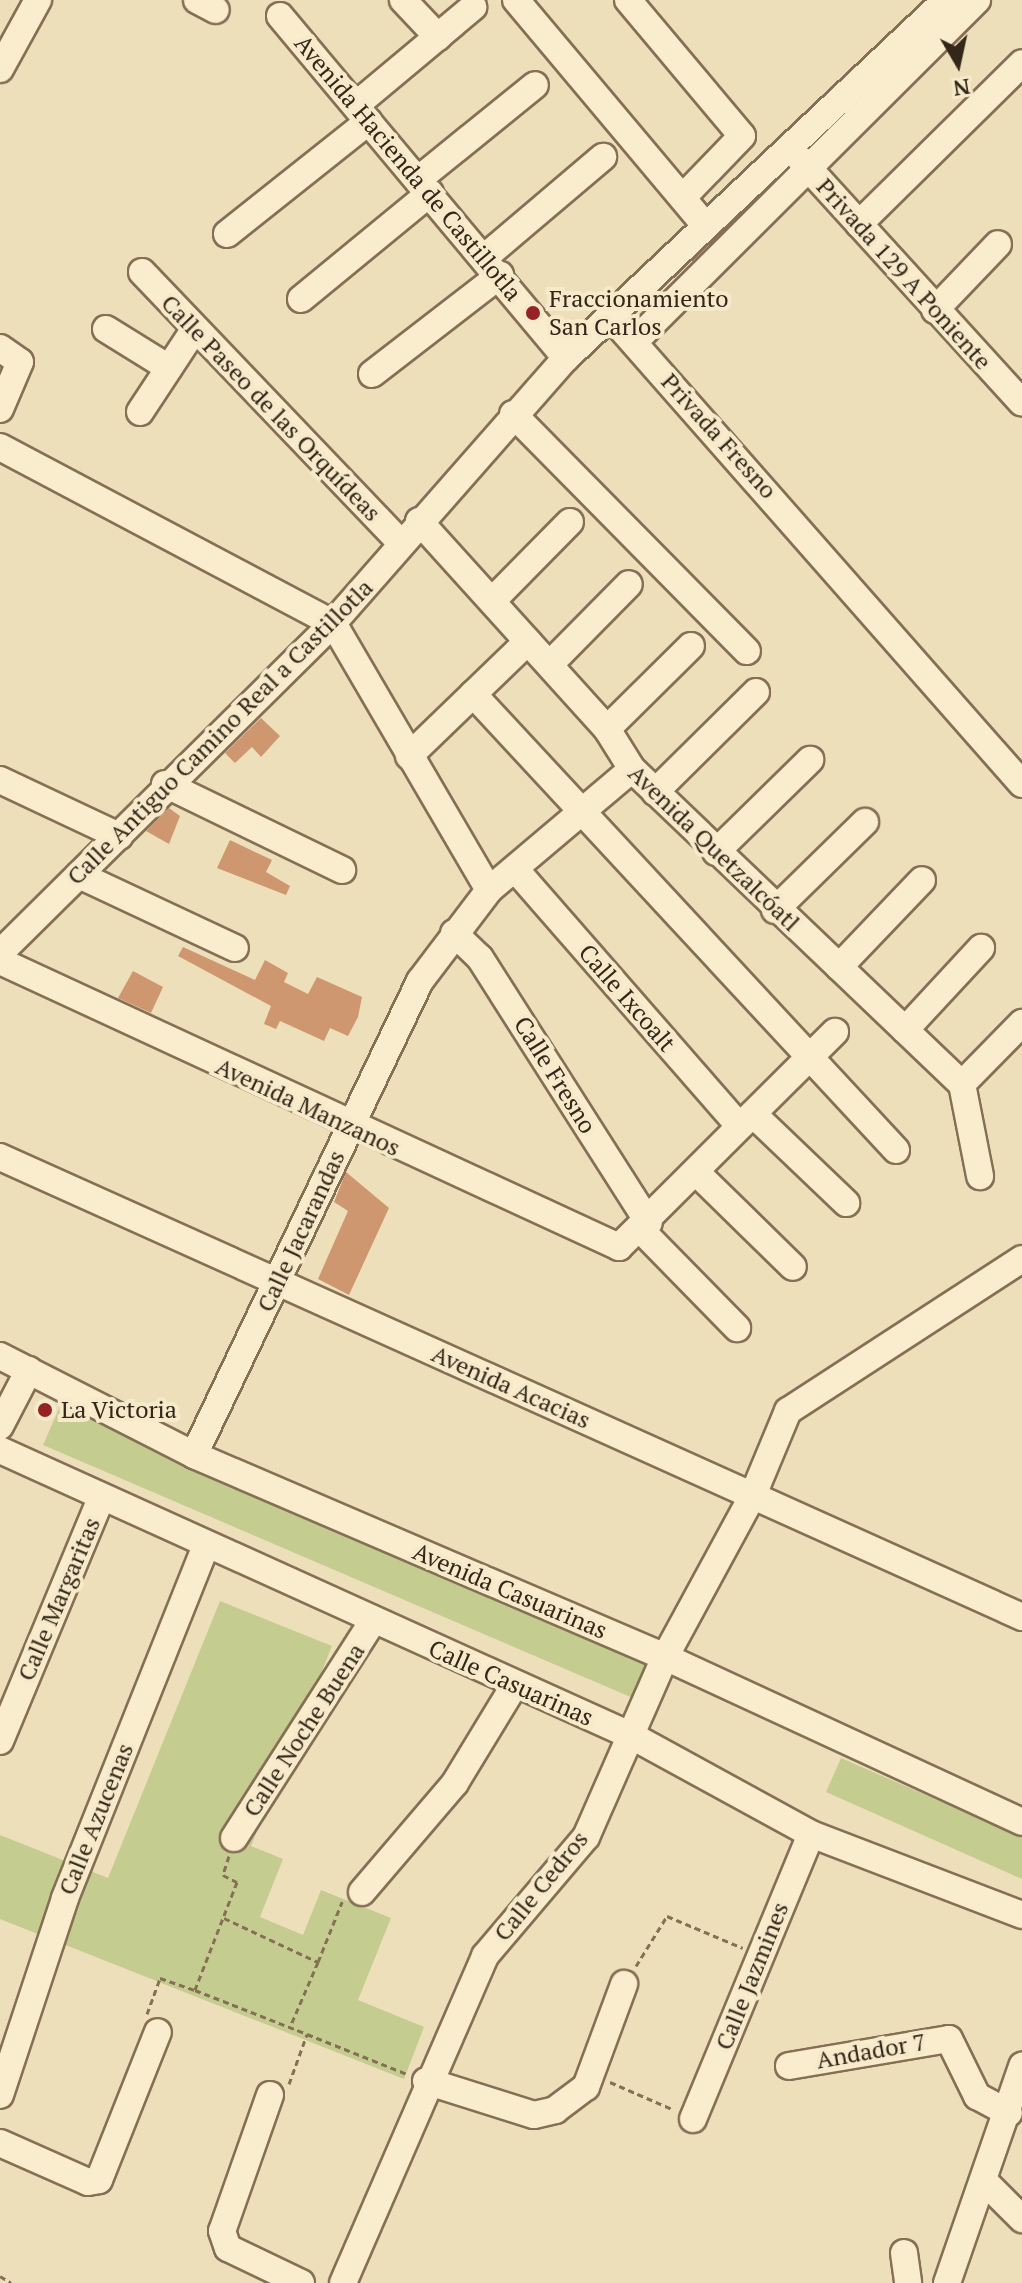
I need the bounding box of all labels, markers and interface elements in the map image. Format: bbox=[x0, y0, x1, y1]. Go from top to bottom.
north arrow bbox=[918, 24, 998, 104]
street label: Avenida Hacienda de Castillotla bbox=[288, 29, 528, 307]
text: N bbox=[951, 73, 972, 104]
street label: Privada 129 A Poniente bbox=[810, 172, 998, 376]
place label: Fraccionamiento San Carlos bbox=[549, 285, 729, 341]
street label: Calle Paseo de las Orquídeas bbox=[155, 289, 387, 527]
marker: Fraccionamiento San Carlos bbox=[524, 304, 542, 322]
street label: Privada Fresno bbox=[655, 367, 783, 505]
street label: Calle Antiguo Camino Real a Castillotla bbox=[61, 573, 379, 891]
street label: Avenida Quetzalcóatl bbox=[622, 759, 806, 937]
street label: Calle Ixcoalt bbox=[573, 938, 681, 1058]
street label: Calle Fresno bbox=[508, 1011, 602, 1139]
street label: Avenida Manzanos bbox=[211, 1052, 405, 1162]
street label: Calle Jacarandas bbox=[251, 1146, 351, 1316]
street label: Avenida Acacias bbox=[427, 1339, 595, 1435]
place label: La Victoria bbox=[61, 1396, 178, 1424]
marker: La Victoria bbox=[36, 1401, 54, 1419]
street label: Calle Margaritas bbox=[12, 1513, 106, 1685]
street label: Avenida Casuarinas bbox=[409, 1537, 611, 1645]
street label: Calle Casuarinas bbox=[424, 1634, 598, 1732]
street label: Calle Noche Buena bbox=[237, 1638, 371, 1822]
street label: Calle Azucenas bbox=[52, 1739, 140, 1899]
street label: Calle Cedros bbox=[488, 1825, 594, 1947]
street label: Calle Jazmines bbox=[709, 1898, 795, 2054]
street label: Andador 7 bbox=[814, 2027, 928, 2075]

